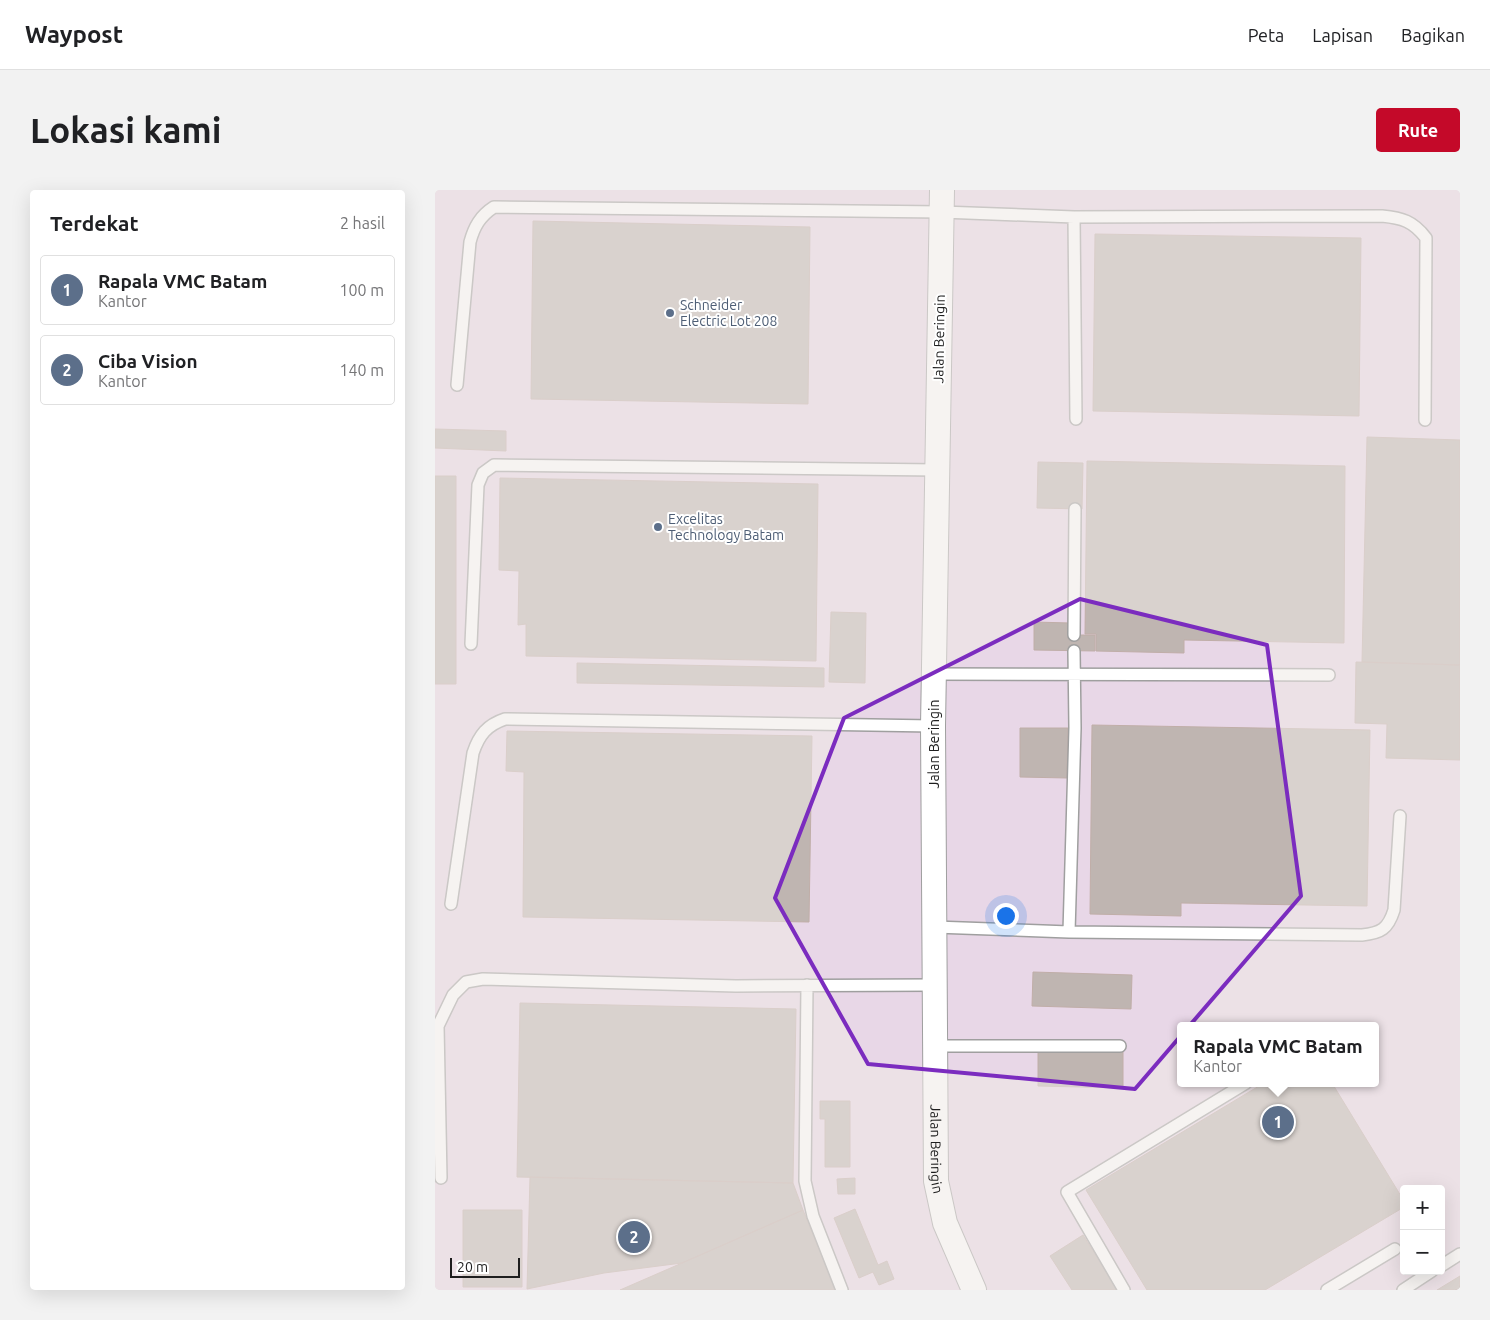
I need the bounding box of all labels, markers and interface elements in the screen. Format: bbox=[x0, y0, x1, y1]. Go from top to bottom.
text: Waypost bbox=[25, 21, 123, 48]
text: Peta bbox=[1248, 25, 1284, 45]
text: Lapisan bbox=[1312, 25, 1373, 45]
text: Bagikan bbox=[1401, 25, 1465, 45]
button: Rute bbox=[1376, 108, 1460, 152]
text: Lokasi kami bbox=[30, 110, 222, 150]
text: Terdekat bbox=[50, 211, 138, 235]
text: 2 hasil bbox=[340, 214, 385, 232]
text: Rapala VMC Batam bbox=[98, 270, 267, 292]
text: 1 bbox=[62, 281, 72, 299]
text: 100 m bbox=[339, 281, 384, 299]
text: Kantor bbox=[98, 292, 147, 310]
street label: Jalan Beringin bbox=[930, 294, 948, 384]
place label: Schneider Electric Lot 208 bbox=[680, 297, 778, 329]
marker: Schneider Electric Lot 208 bbox=[664, 307, 676, 319]
text: Ciba Vision bbox=[98, 350, 198, 372]
text: 2 bbox=[62, 361, 72, 379]
text: 140 m bbox=[339, 361, 384, 379]
text: Kantor bbox=[98, 372, 147, 390]
place label: Excelitas Technology Batam bbox=[668, 511, 784, 543]
marker: Excelitas Technology Batam bbox=[652, 521, 664, 533]
street label: Jalan Beringin bbox=[926, 700, 942, 788]
your location bbox=[993, 903, 1019, 929]
popup bbox=[1177, 1022, 1379, 1087]
text: Rapala VMC Batam bbox=[1193, 1035, 1363, 1057]
text: Kantor bbox=[1193, 1057, 1242, 1075]
pin: 1 bbox=[1262, 1103, 1294, 1141]
street label: Jalan Beringin bbox=[927, 1104, 946, 1195]
map controls bbox=[1400, 1185, 1445, 1275]
button: + bbox=[1400, 1185, 1445, 1230]
pin: 2 bbox=[618, 1218, 650, 1256]
button: − bbox=[1400, 1230, 1445, 1275]
scale bar bbox=[450, 1255, 520, 1278]
text: 20 m bbox=[457, 1259, 488, 1275]

